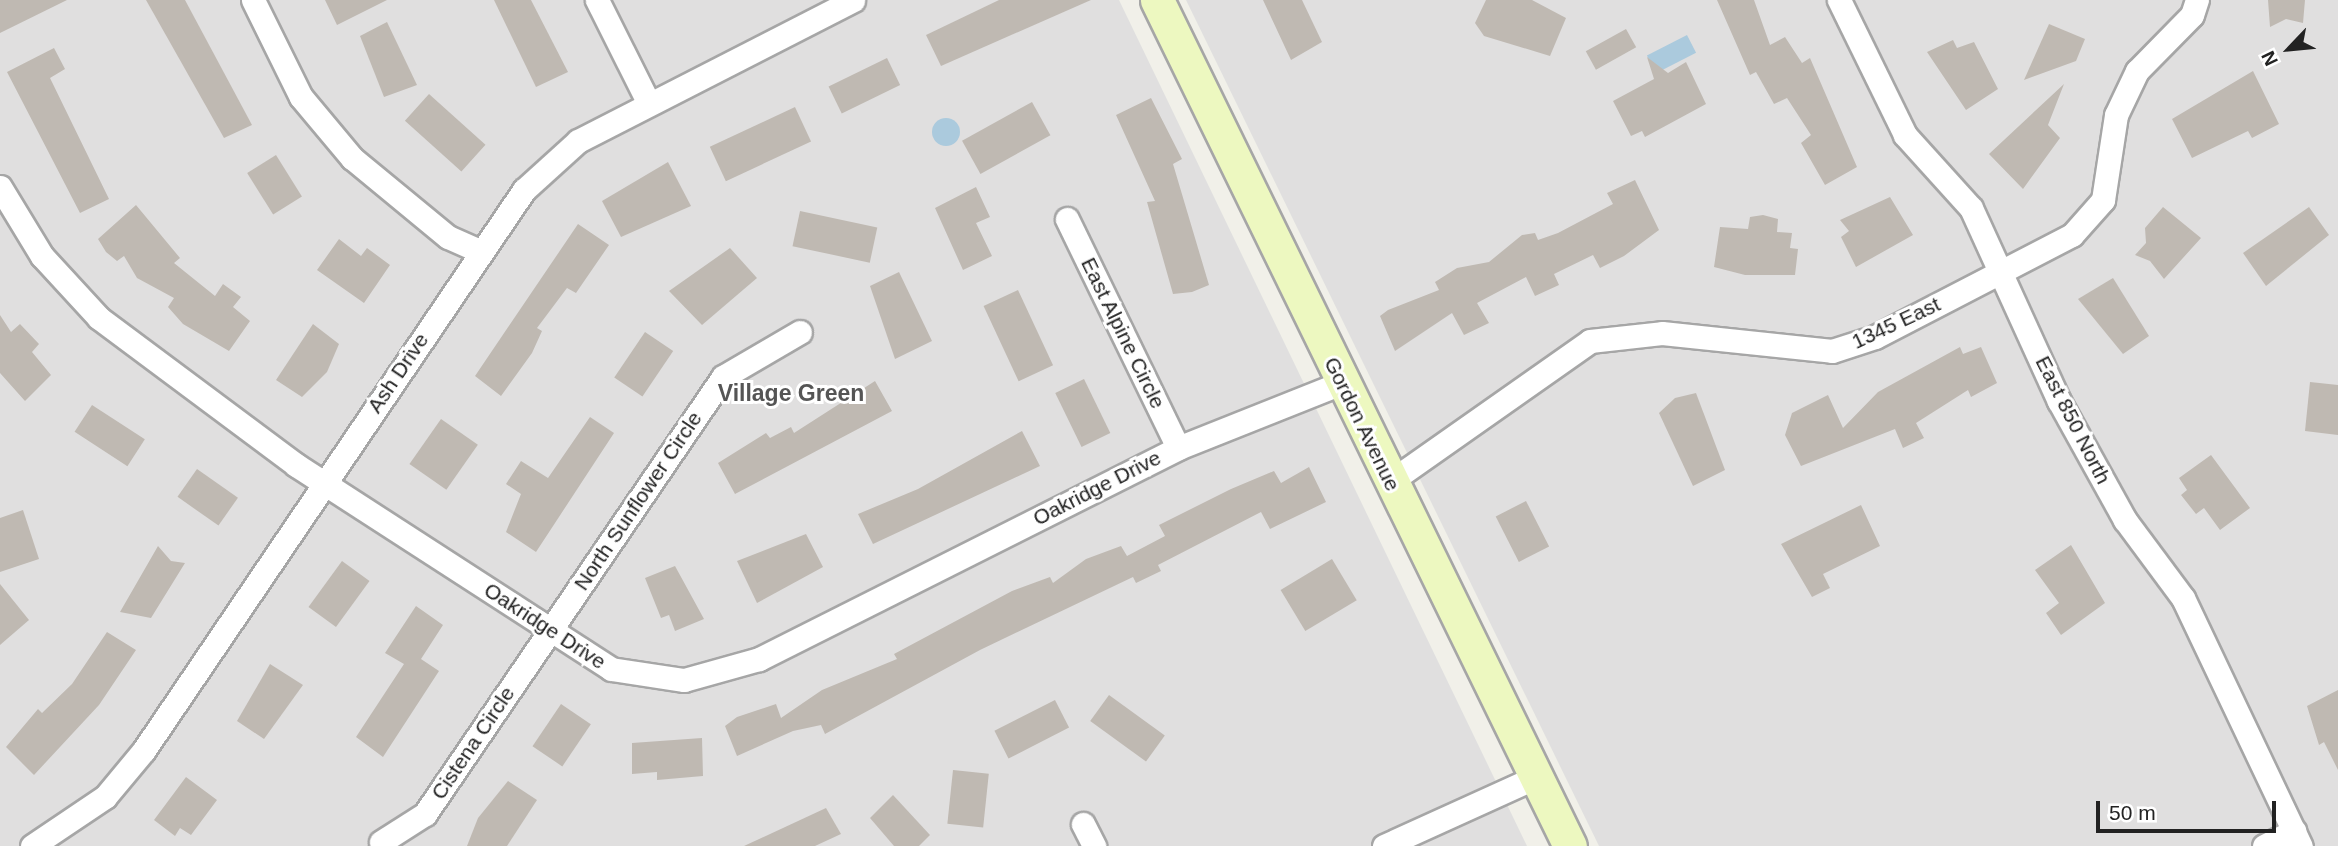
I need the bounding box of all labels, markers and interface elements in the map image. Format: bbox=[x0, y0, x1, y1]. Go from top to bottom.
north arrow bbox=[2254, 14, 2324, 84]
text: N bbox=[2257, 48, 2282, 69]
street label: East Alpine Circle bbox=[1075, 253, 1171, 413]
street label: 1345 East bbox=[1848, 292, 1944, 354]
street label: Ash Drive bbox=[362, 328, 434, 418]
street label: East 850 North bbox=[2030, 352, 2116, 488]
street label: Gordon Avenue bbox=[1319, 353, 1405, 495]
district label: Village Green bbox=[718, 379, 864, 407]
street label: North Sunflower Circle bbox=[569, 407, 707, 595]
street label: Oakridge Drive bbox=[1029, 445, 1165, 531]
street label: Oakridge Drive bbox=[479, 577, 611, 675]
street label: Cistena Circle bbox=[426, 682, 520, 804]
scale bar bbox=[2100, 786, 2280, 830]
text: 50 m bbox=[2109, 801, 2156, 824]

